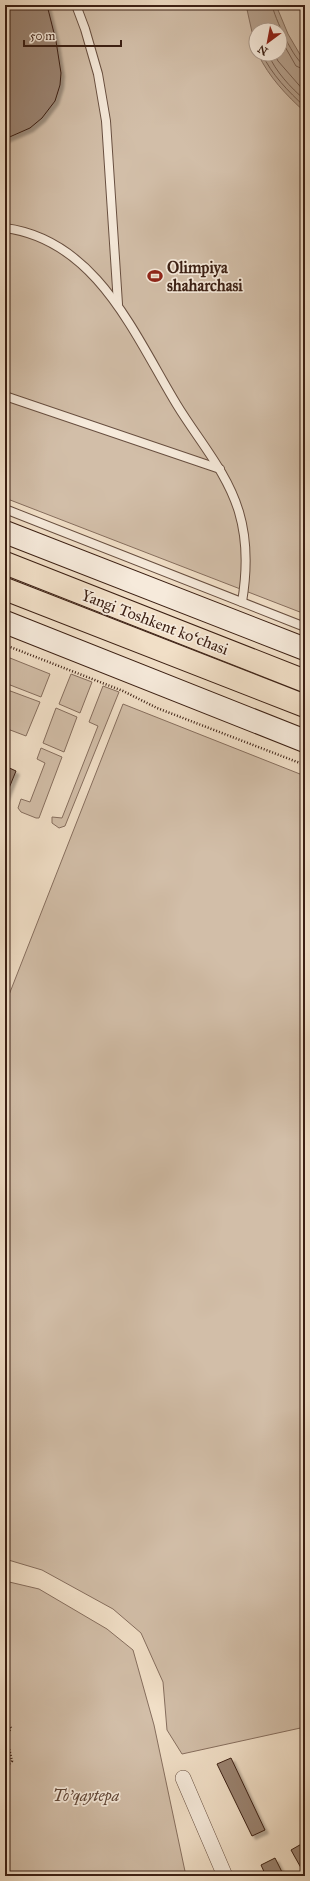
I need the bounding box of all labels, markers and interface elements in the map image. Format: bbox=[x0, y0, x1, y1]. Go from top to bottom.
scale bar bbox=[24, 22, 121, 48]
north arrow bbox=[248, 22, 288, 62]
text: 50 m bbox=[30, 29, 55, 43]
text: N bbox=[255, 42, 270, 58]
place label: Olimpiya shaharchasi bbox=[167, 258, 243, 295]
sports icon: Olimpiya shaharchasi bbox=[146, 267, 164, 285]
street label: Yangi Toshkent ko‘chasi bbox=[78, 585, 232, 660]
park label: To'qaytepa bbox=[53, 1786, 120, 1806]

